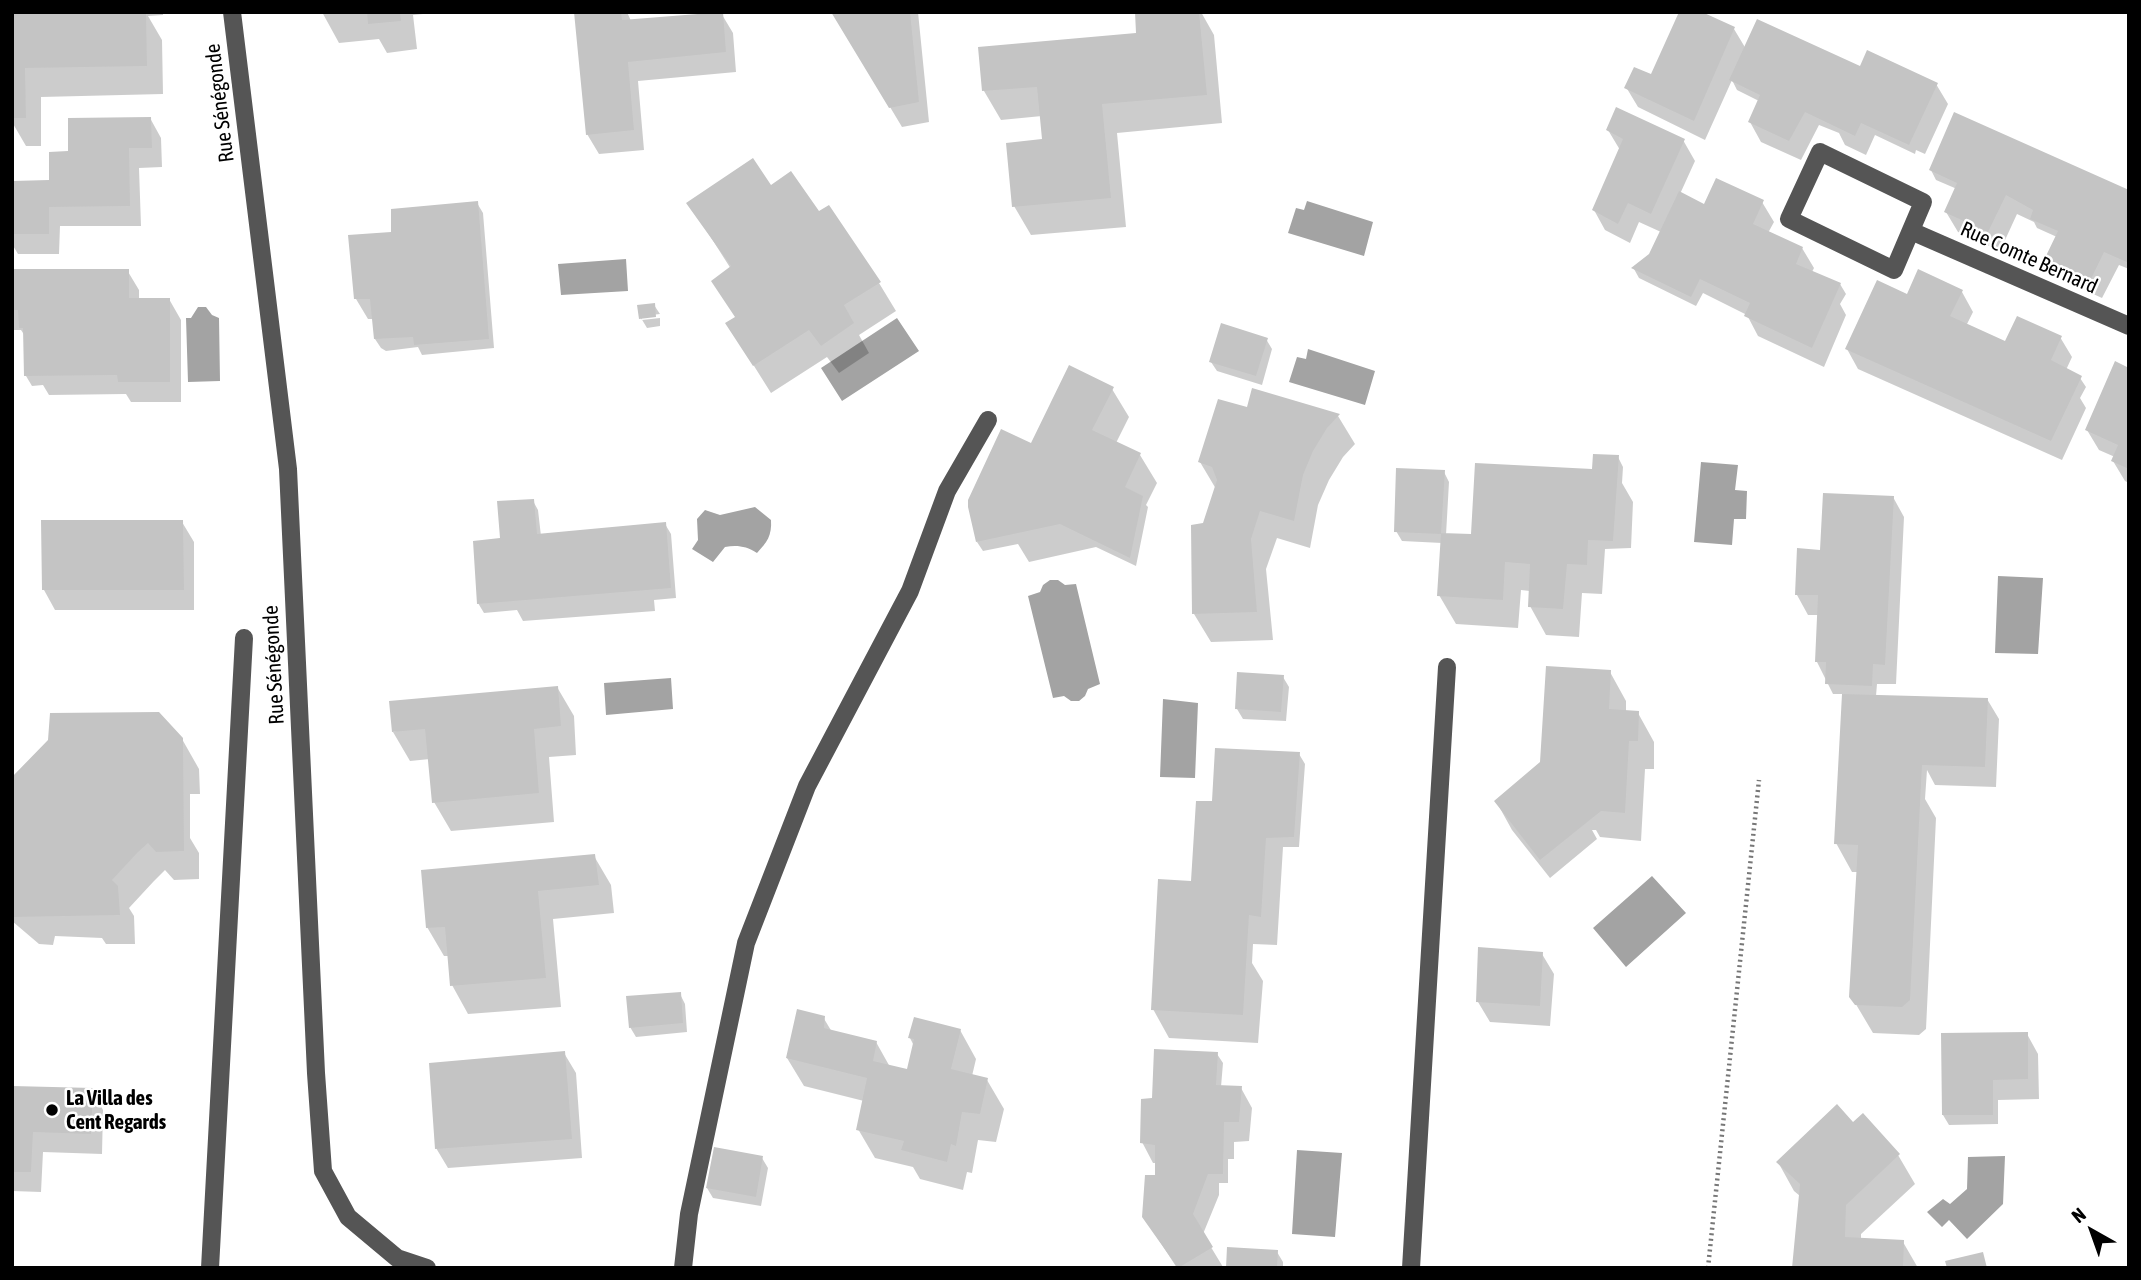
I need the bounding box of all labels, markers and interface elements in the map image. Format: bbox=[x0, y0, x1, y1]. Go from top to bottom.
street label: Rue Sénégonde bbox=[200, 42, 240, 164]
street label: Rue Comte Bernard bbox=[1956, 216, 2102, 300]
street label: Rue Sénégonde bbox=[258, 605, 290, 725]
place label: La Villa des Cent Regards bbox=[66, 1085, 166, 1135]
marker: La Villa des Cent Regards bbox=[44, 1102, 60, 1118]
north arrow bbox=[2057, 1196, 2127, 1266]
text: N bbox=[2067, 1203, 2090, 1227]

